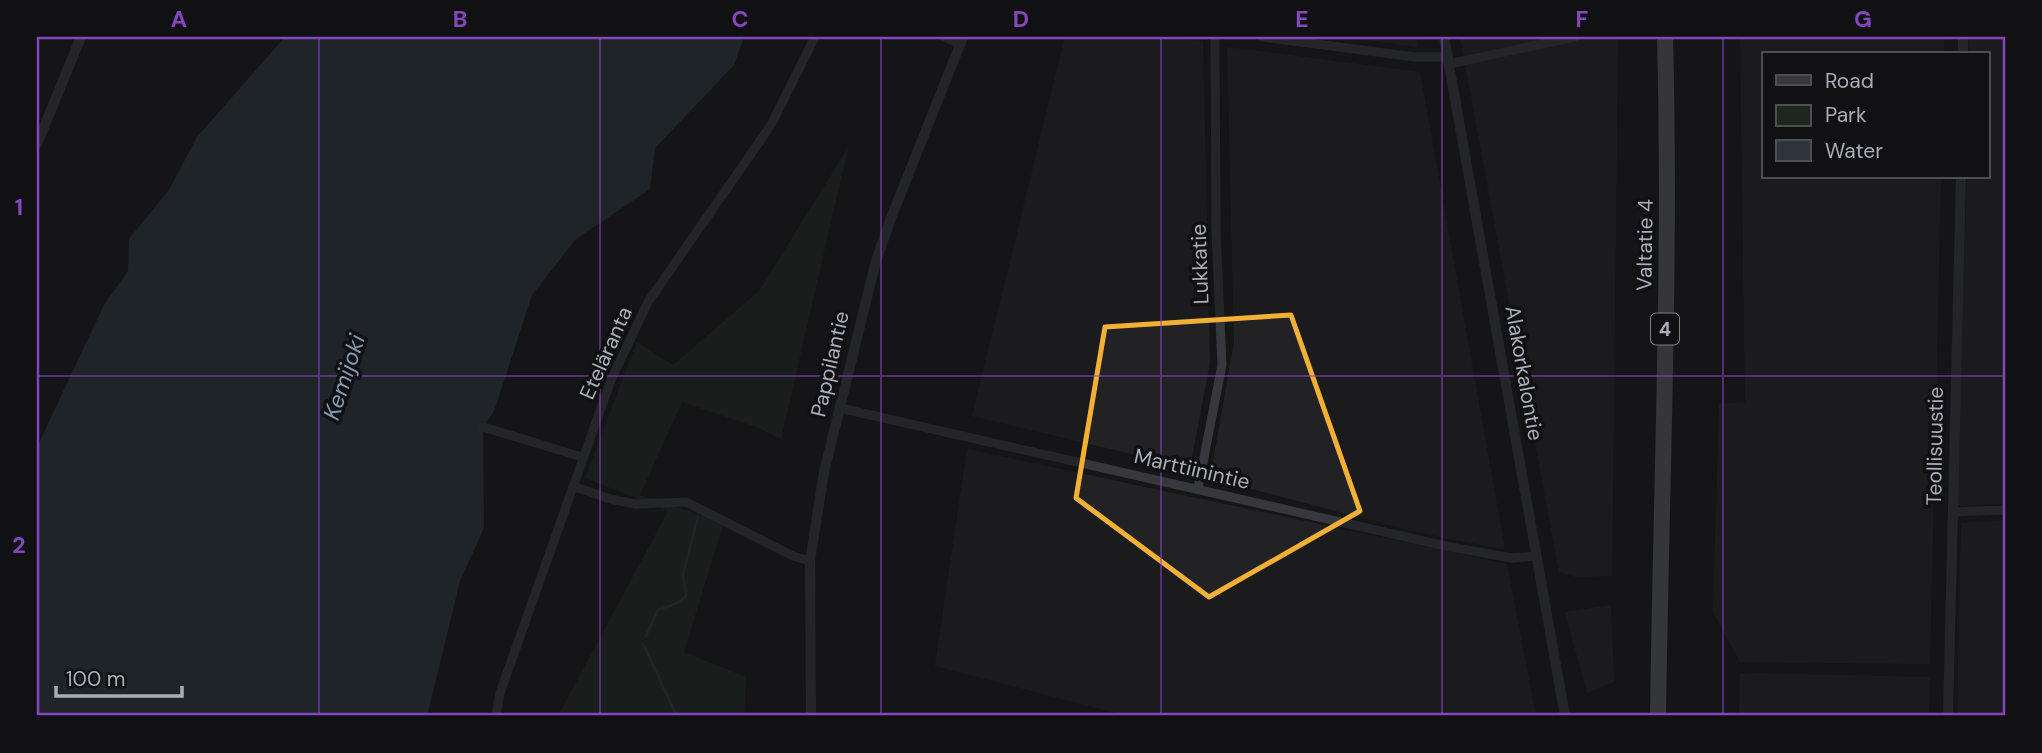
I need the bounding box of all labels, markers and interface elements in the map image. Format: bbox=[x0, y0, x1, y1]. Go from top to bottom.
text: A bbox=[171, 4, 187, 34]
text: B bbox=[453, 4, 467, 34]
text: C bbox=[732, 4, 748, 34]
text: D bbox=[1013, 4, 1029, 34]
text: E bbox=[1295, 4, 1309, 34]
text: F bbox=[1576, 4, 1589, 34]
text: G bbox=[1854, 4, 1872, 34]
legend bbox=[1762, 52, 1990, 178]
text: Road bbox=[1825, 67, 1874, 95]
text: Park bbox=[1825, 101, 1867, 129]
text: Water bbox=[1825, 137, 1883, 165]
text: 1 bbox=[15, 192, 23, 222]
street label: Valtatie 4 bbox=[1630, 199, 1660, 291]
street label: Lukkatie bbox=[1185, 223, 1215, 305]
street label: Eteläranta bbox=[573, 302, 639, 404]
street label: Alakorkalontie bbox=[1498, 303, 1550, 443]
street label: Pappilantie bbox=[804, 308, 856, 420]
road number: 4 bbox=[1651, 314, 1679, 344]
water label: Kemijoki bbox=[316, 330, 372, 424]
street label: Teollisuustie bbox=[1920, 386, 1950, 506]
street label: Marttiinintie bbox=[1131, 442, 1253, 496]
text: 2 bbox=[12, 530, 26, 560]
scale bar bbox=[56, 655, 182, 699]
text: 100 m bbox=[66, 665, 126, 693]

